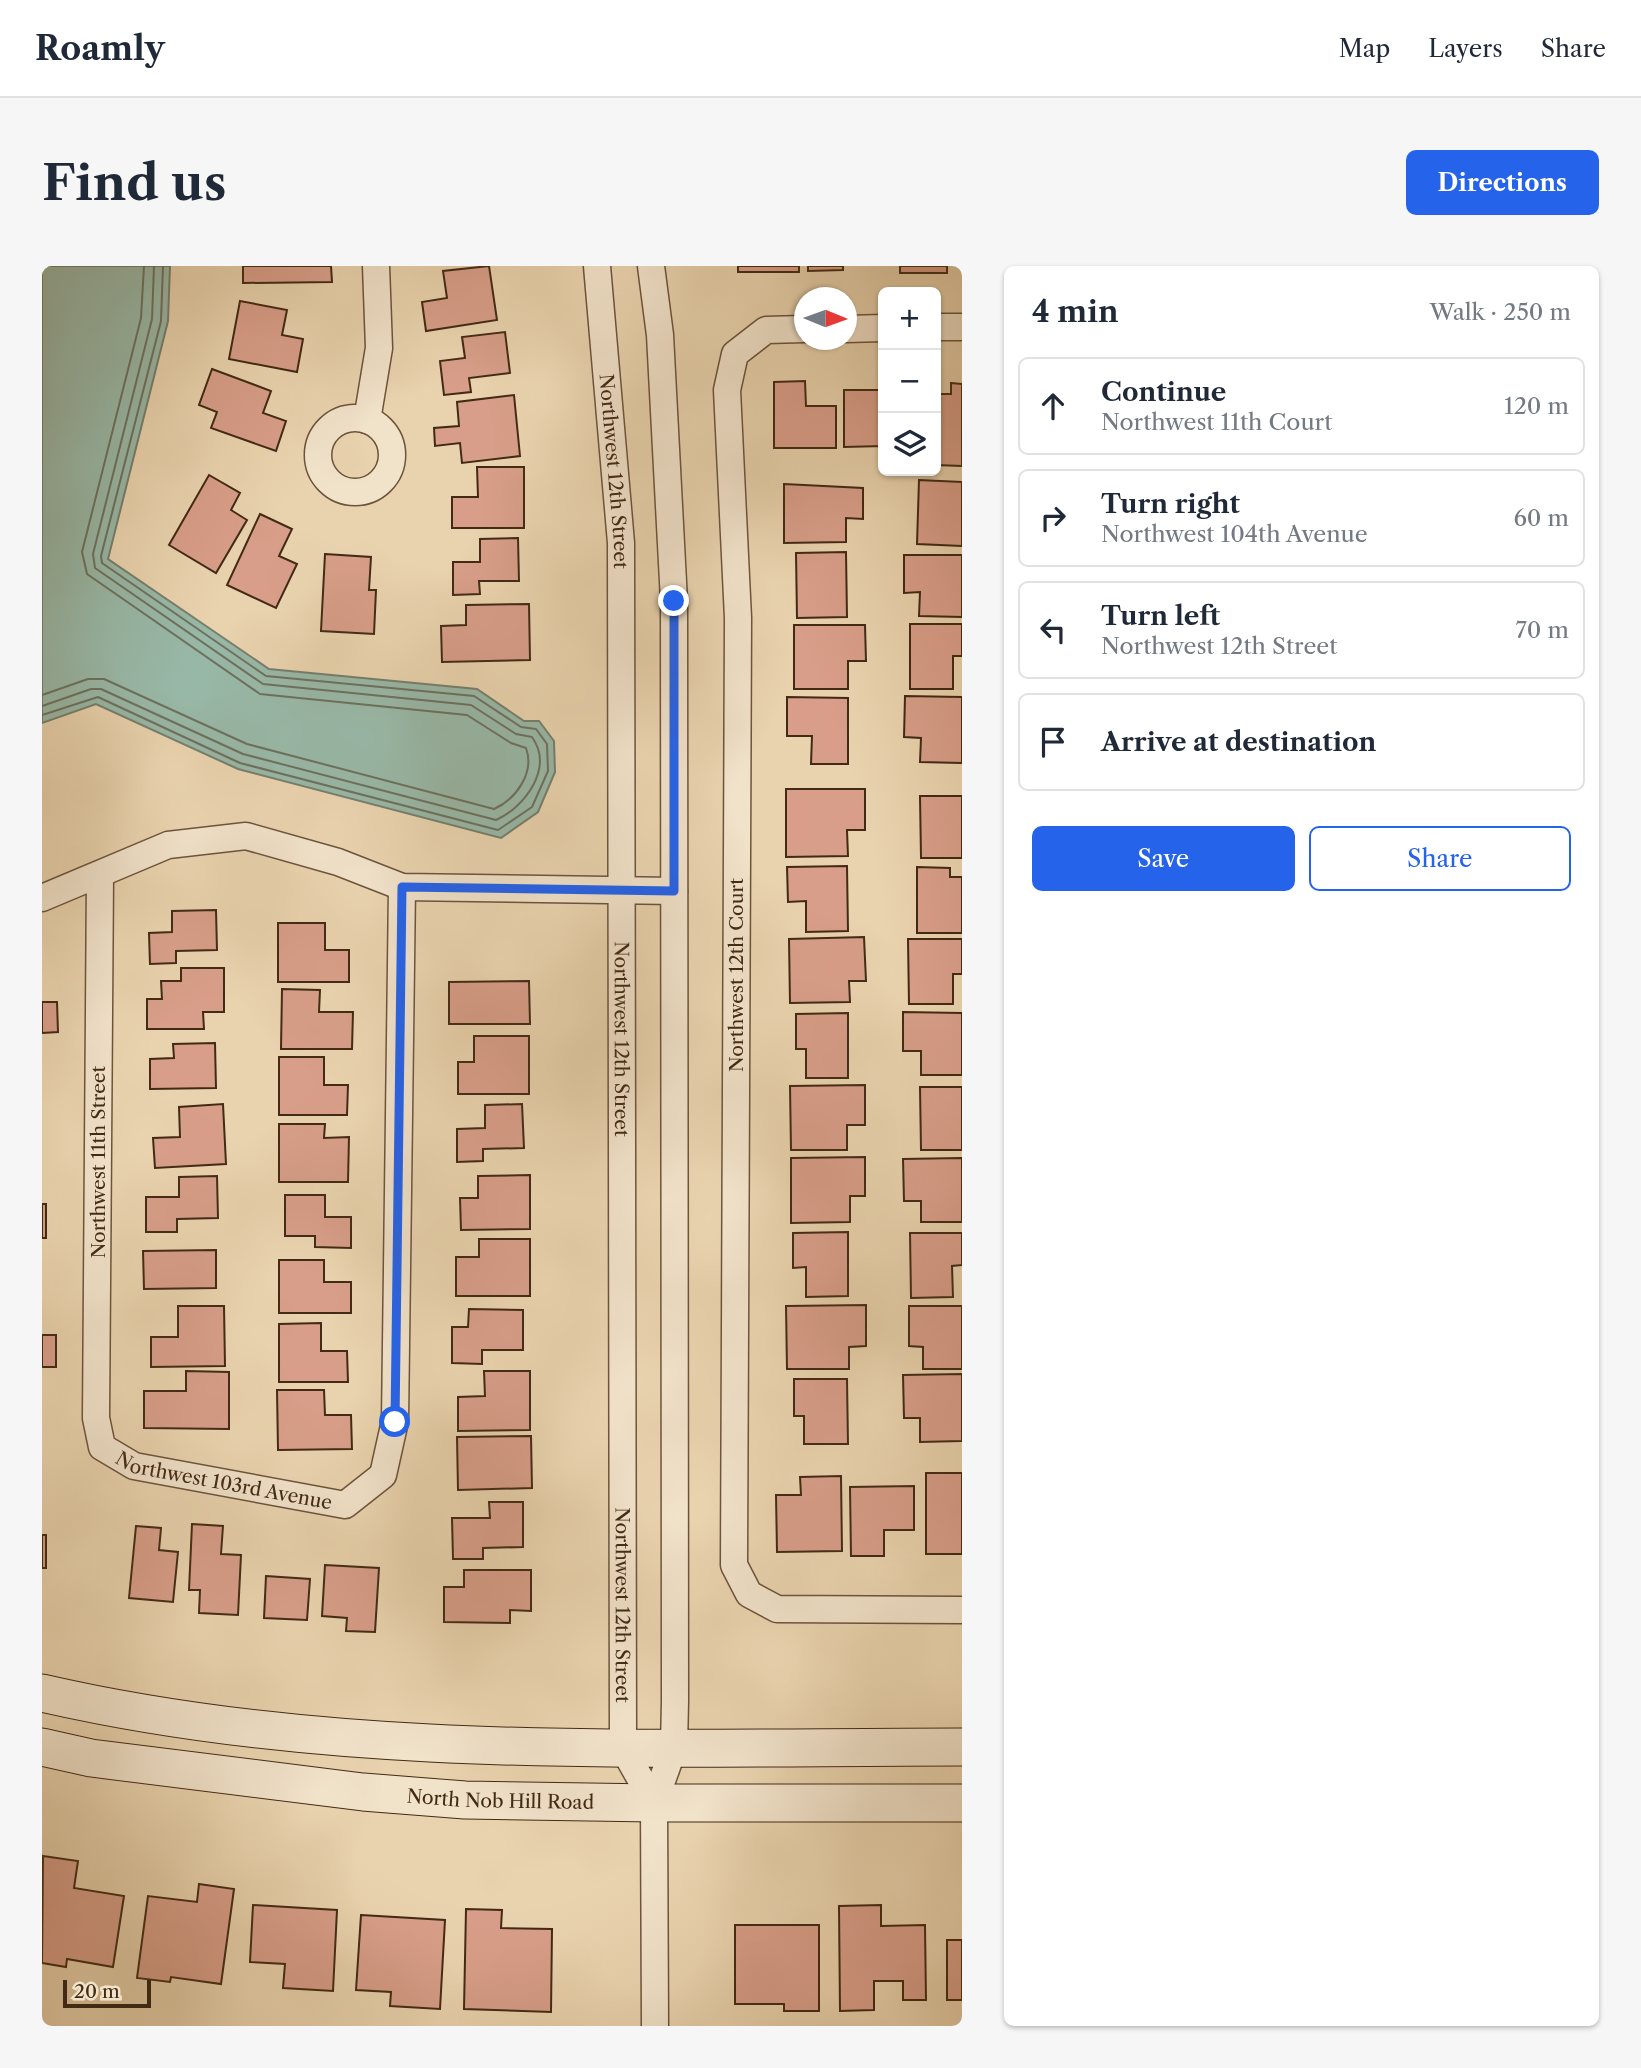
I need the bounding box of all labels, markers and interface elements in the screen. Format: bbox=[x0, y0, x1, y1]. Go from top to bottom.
text: Roamly bbox=[35, 28, 165, 69]
text: Map bbox=[1339, 34, 1390, 63]
text: Layers bbox=[1428, 34, 1503, 63]
text: Share bbox=[1541, 34, 1606, 63]
button: Directions bbox=[1406, 150, 1599, 215]
text: Find us bbox=[42, 152, 226, 213]
north arrow bbox=[794, 287, 857, 350]
map controls bbox=[878, 287, 941, 476]
button: + bbox=[878, 287, 941, 350]
text: 4 min bbox=[1032, 293, 1118, 330]
text: Walk · 250 m bbox=[1430, 298, 1571, 326]
button: − bbox=[878, 350, 941, 413]
street label: Northwest 12th Street bbox=[594, 373, 632, 569]
text: Continue bbox=[1101, 376, 1226, 408]
icon: ahead bbox=[1034, 387, 1072, 425]
text: 120 m bbox=[1504, 392, 1569, 420]
text: Northwest 11th Court bbox=[1101, 408, 1332, 436]
button: layers bbox=[878, 413, 941, 476]
text: Turn right bbox=[1101, 488, 1240, 520]
icon: right bbox=[1034, 499, 1072, 537]
text: 60 m bbox=[1513, 504, 1569, 532]
text: Northwest 104th Avenue bbox=[1101, 520, 1368, 548]
route end bbox=[658, 585, 689, 616]
text: Turn left bbox=[1101, 600, 1220, 632]
icon: left bbox=[1034, 611, 1072, 649]
text: 70 m bbox=[1516, 616, 1569, 644]
text: Northwest 12th Street bbox=[1101, 632, 1337, 660]
icon: arrive bbox=[1034, 723, 1072, 761]
text: Arrive at destination bbox=[1101, 726, 1376, 758]
button: Save bbox=[1032, 826, 1295, 891]
button: Share bbox=[1309, 826, 1571, 891]
street label: Northwest 12th Court bbox=[725, 878, 748, 1072]
street label: Northwest 12th Street bbox=[610, 941, 633, 1137]
street label: Northwest 11th Street bbox=[87, 1066, 110, 1258]
route start bbox=[379, 1406, 410, 1437]
street label: Northwest 103rd Avenue bbox=[111, 1447, 334, 1514]
street label: Northwest 12th Street bbox=[611, 1507, 634, 1703]
street label: North Nob Hill Road bbox=[406, 1784, 595, 1814]
scale bar bbox=[63, 1977, 150, 2009]
text: 20 m bbox=[74, 1980, 120, 2003]

